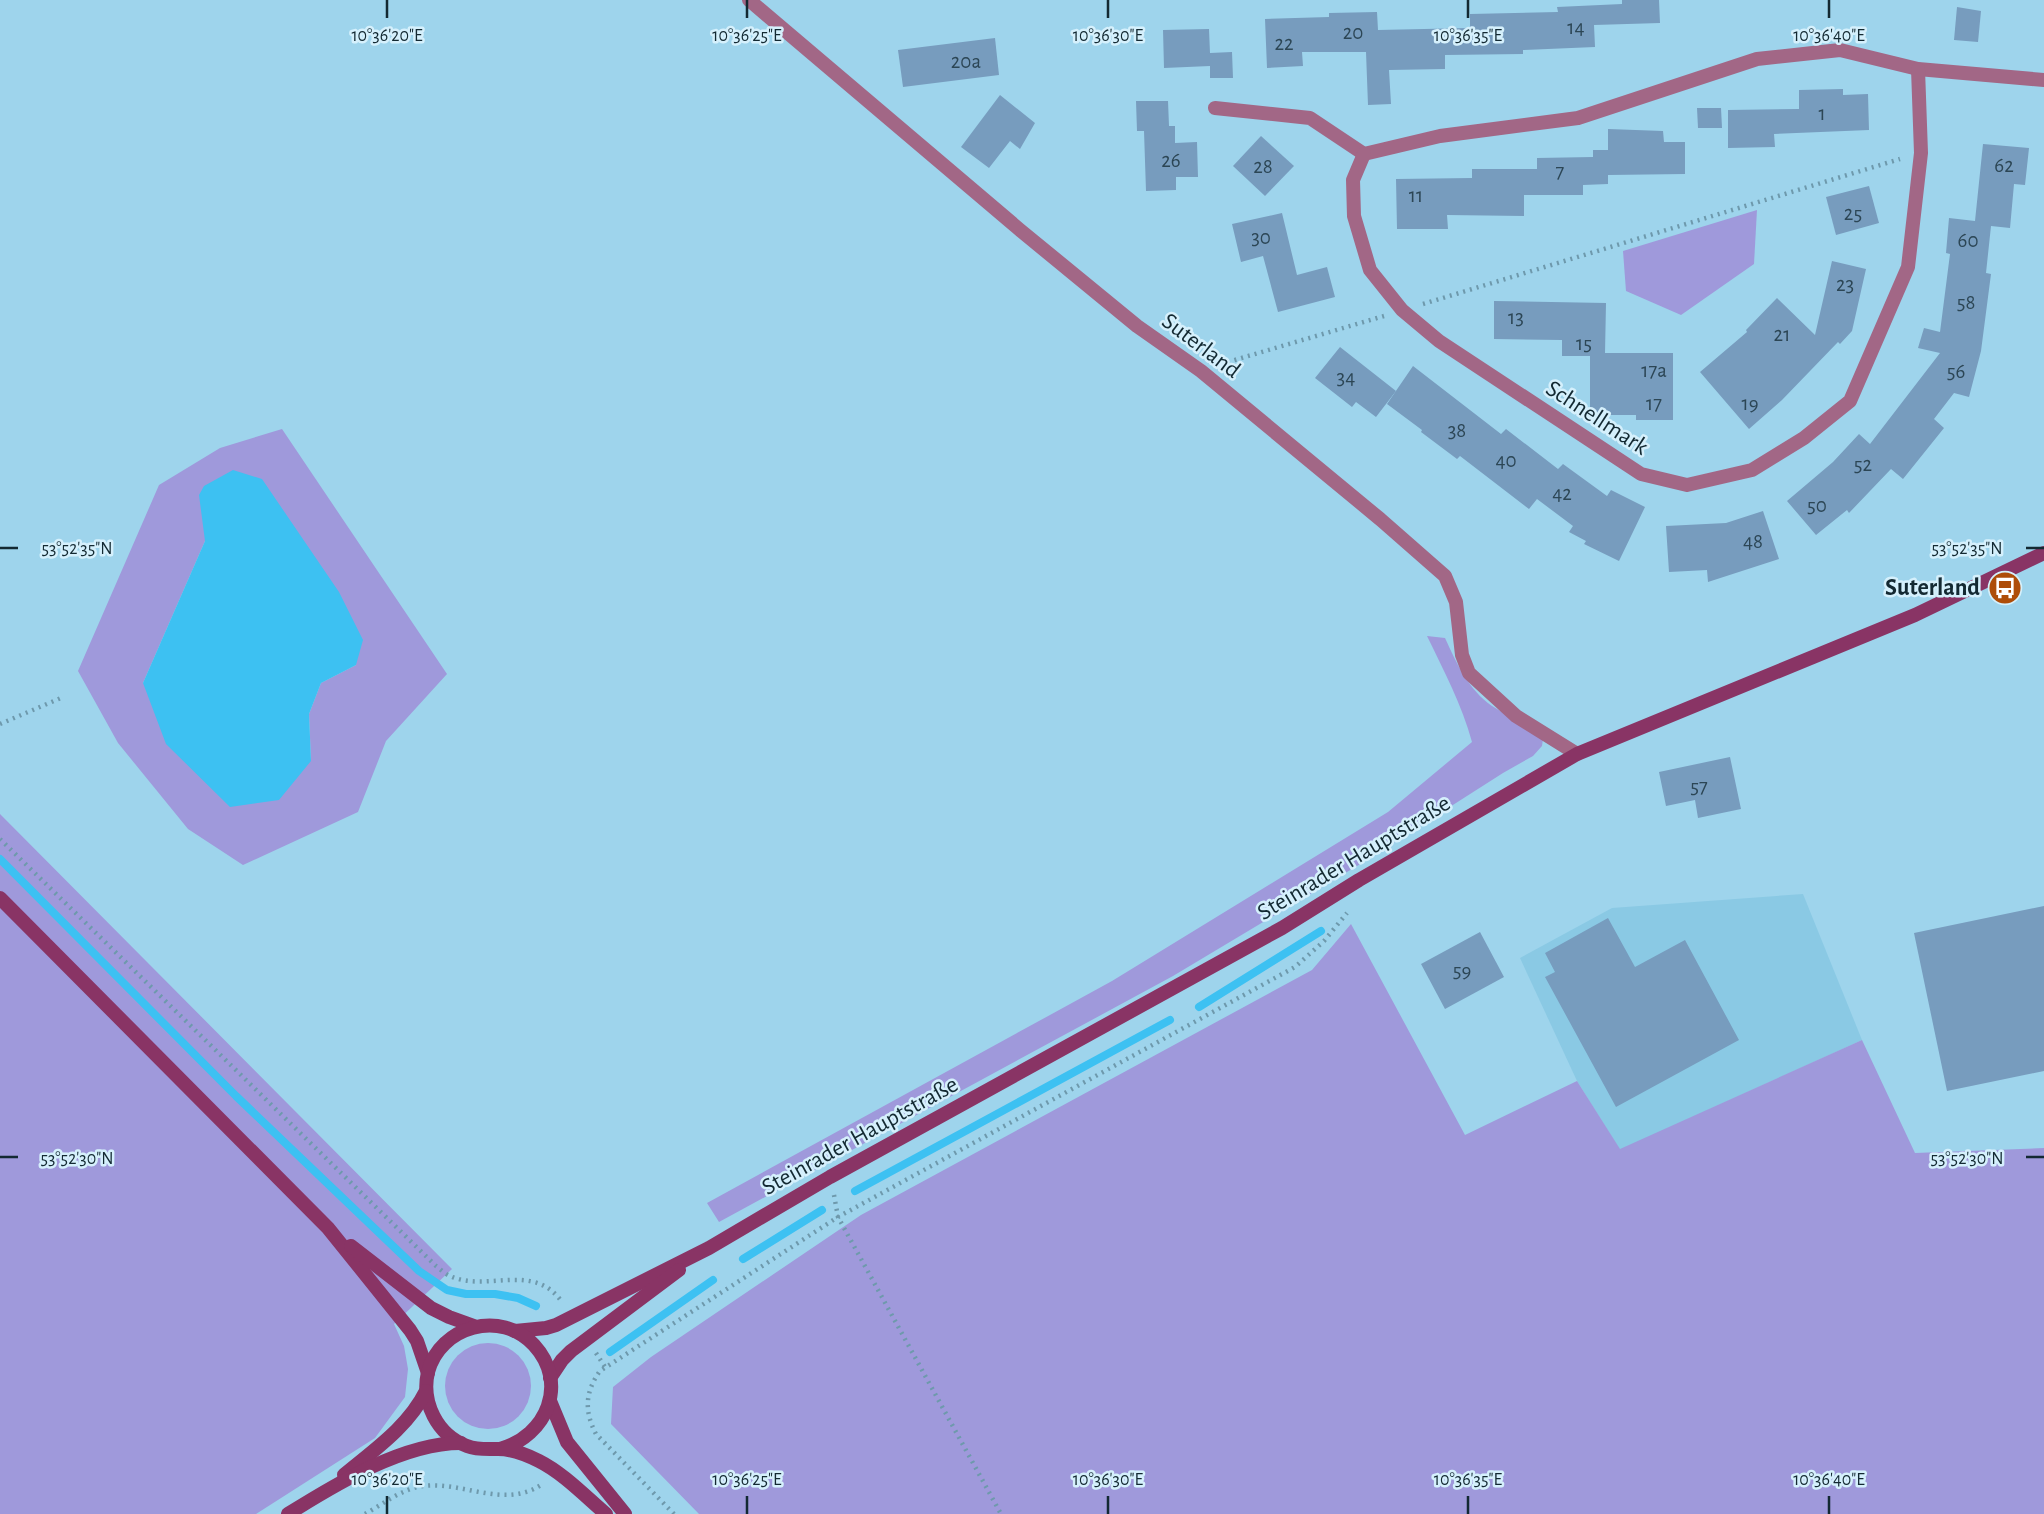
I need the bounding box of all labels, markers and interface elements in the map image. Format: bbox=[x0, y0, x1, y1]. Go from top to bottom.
house number: 14 bbox=[1567, 17, 1585, 38]
house number: 20 bbox=[1343, 22, 1363, 43]
text: 10°36'20"E bbox=[351, 27, 423, 45]
text: 10°36'25"E bbox=[712, 27, 782, 45]
text: 10°36'30"E bbox=[1073, 27, 1144, 45]
text: 10°36'35"E bbox=[1434, 27, 1503, 45]
text: 10°36'40"E bbox=[1793, 27, 1865, 45]
house number: 22 bbox=[1274, 33, 1294, 54]
house number: 20a bbox=[951, 51, 981, 72]
house number: 1 bbox=[1818, 103, 1826, 124]
house number: 26 bbox=[1161, 150, 1181, 171]
house number: 62 bbox=[1994, 155, 2014, 176]
house number: 28 bbox=[1253, 156, 1273, 177]
house number: 7 bbox=[1556, 161, 1565, 182]
house number: 11 bbox=[1409, 185, 1423, 206]
house number: 25 bbox=[1844, 203, 1862, 224]
house number: 30 bbox=[1251, 227, 1271, 248]
house number: 60 bbox=[1958, 230, 1978, 251]
house number: 23 bbox=[1836, 274, 1854, 295]
house number: 58 bbox=[1957, 292, 1975, 313]
house number: 13 bbox=[1508, 307, 1524, 328]
street label: Suterland bbox=[1157, 309, 1245, 383]
house number: 21 bbox=[1774, 324, 1790, 345]
house number: 15 bbox=[1576, 333, 1592, 354]
house number: 17a bbox=[1641, 360, 1667, 381]
house number: 56 bbox=[1947, 361, 1965, 382]
house number: 34 bbox=[1337, 367, 1355, 388]
street label: Schnellmark bbox=[1542, 376, 1652, 460]
house number: 17 bbox=[1646, 393, 1662, 414]
house number: 19 bbox=[1741, 393, 1759, 414]
house number: 38 bbox=[1448, 420, 1466, 441]
house number: 40 bbox=[1495, 450, 1517, 471]
house number: 52 bbox=[1854, 454, 1872, 475]
house number: 42 bbox=[1552, 483, 1572, 504]
house number: 50 bbox=[1807, 495, 1827, 516]
house number: 48 bbox=[1743, 531, 1763, 552]
text: 53°52'35"N bbox=[41, 540, 113, 558]
text: 53°52'35"N bbox=[1931, 540, 2003, 558]
bus stop icon: Suterland bbox=[1986, 569, 2024, 607]
place label: Suterland bbox=[1885, 576, 1980, 600]
house number: 57 bbox=[1690, 776, 1708, 797]
street label: Steinrader Hauptstraße bbox=[1253, 791, 1455, 925]
house number: 59 bbox=[1453, 960, 1471, 981]
street label: Steinrader Hauptstraße bbox=[758, 1072, 962, 1200]
text: 53°52'30"N bbox=[40, 1150, 114, 1168]
text: 53°52'30"N bbox=[1930, 1150, 2004, 1168]
text: 10°36'20"E bbox=[351, 1471, 423, 1489]
text: 10°36'25"E bbox=[712, 1471, 782, 1489]
text: 10°36'30"E bbox=[1073, 1471, 1144, 1489]
text: 10°36'35"E bbox=[1434, 1471, 1503, 1489]
text: 10°36'40"E bbox=[1793, 1471, 1865, 1489]

